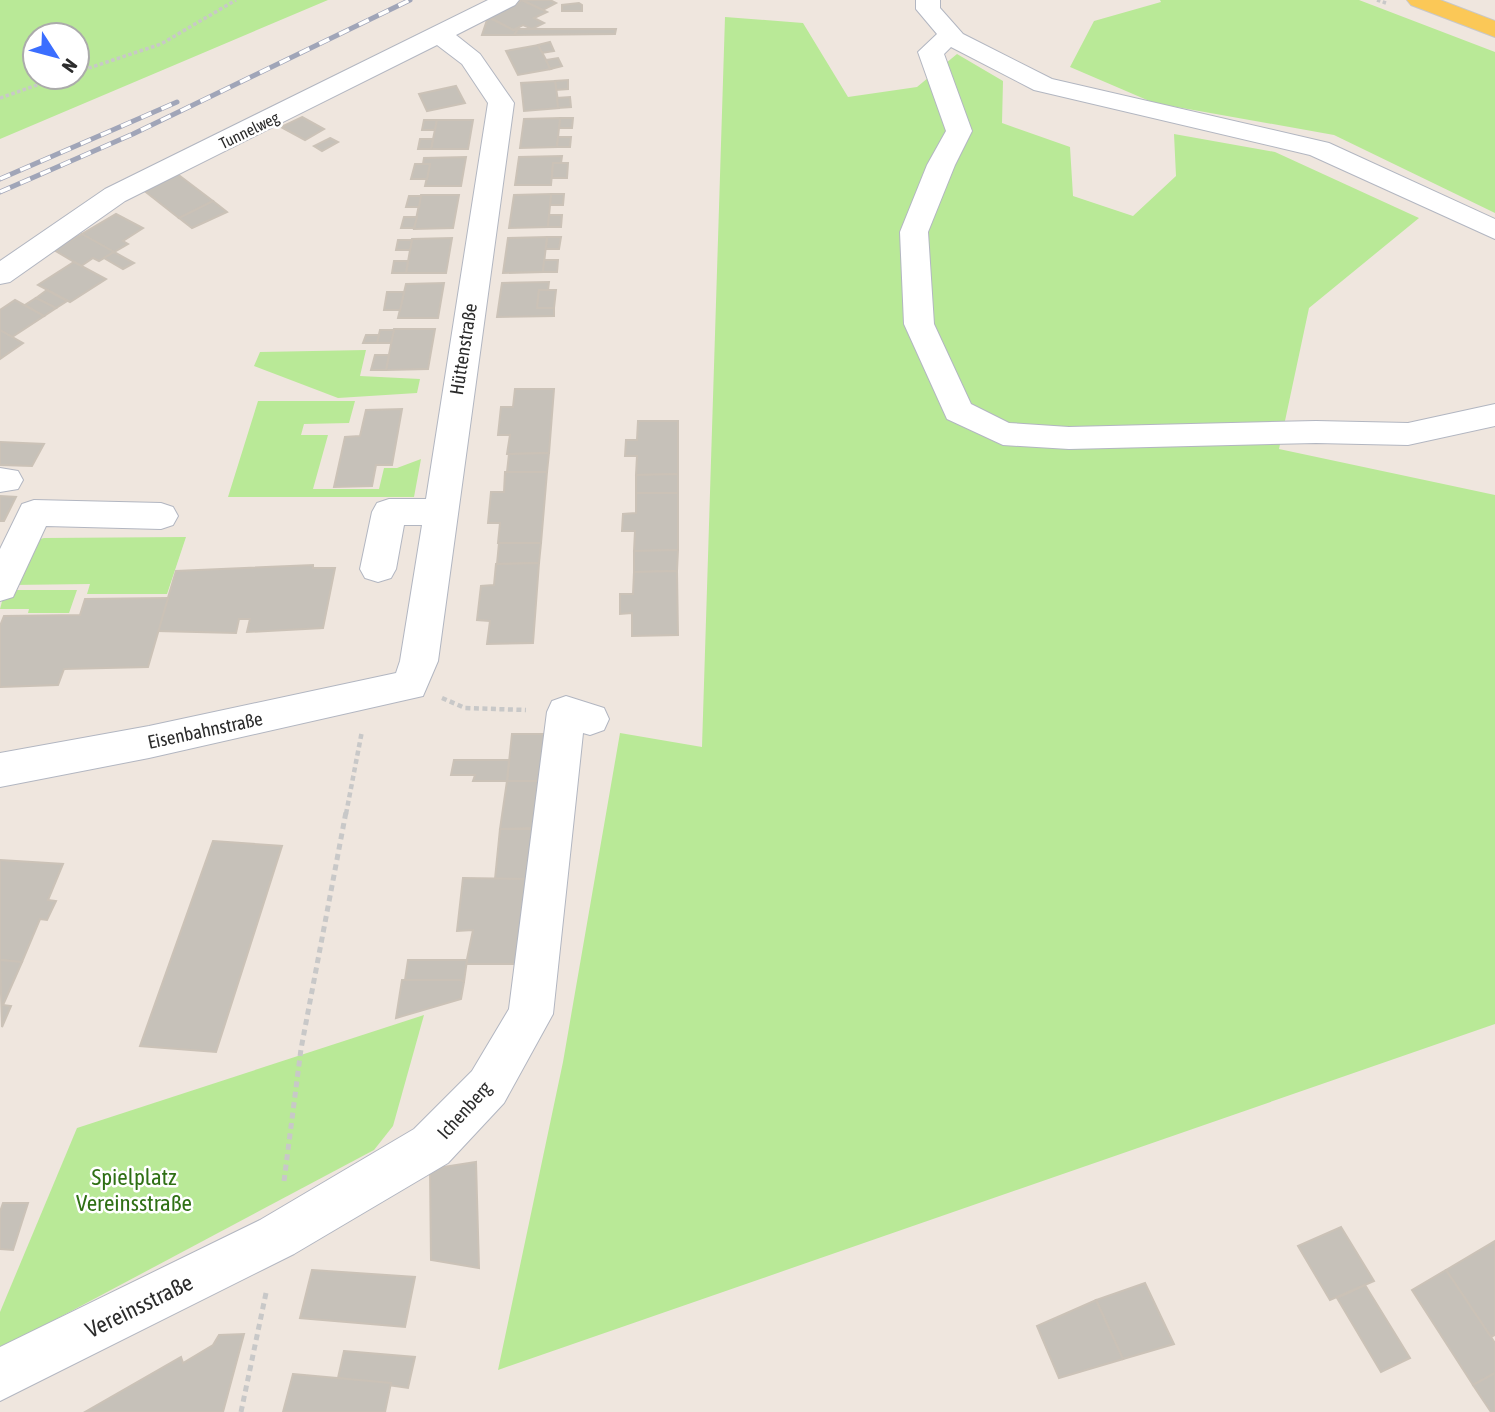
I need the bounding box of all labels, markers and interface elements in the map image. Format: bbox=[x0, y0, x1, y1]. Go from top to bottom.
north arrow bbox=[21, 21, 91, 91]
text: N bbox=[58, 55, 82, 77]
street label: Tunnelweg bbox=[216, 108, 282, 153]
street label: Hüttenstraße bbox=[445, 302, 481, 396]
street label: Eisenbahnstraße bbox=[145, 707, 265, 753]
street label: Ichenberg bbox=[432, 1076, 496, 1143]
park label: Spielplatz Vereinsstraße bbox=[76, 1164, 192, 1216]
street label: Vereinsstraße bbox=[81, 1269, 197, 1343]

